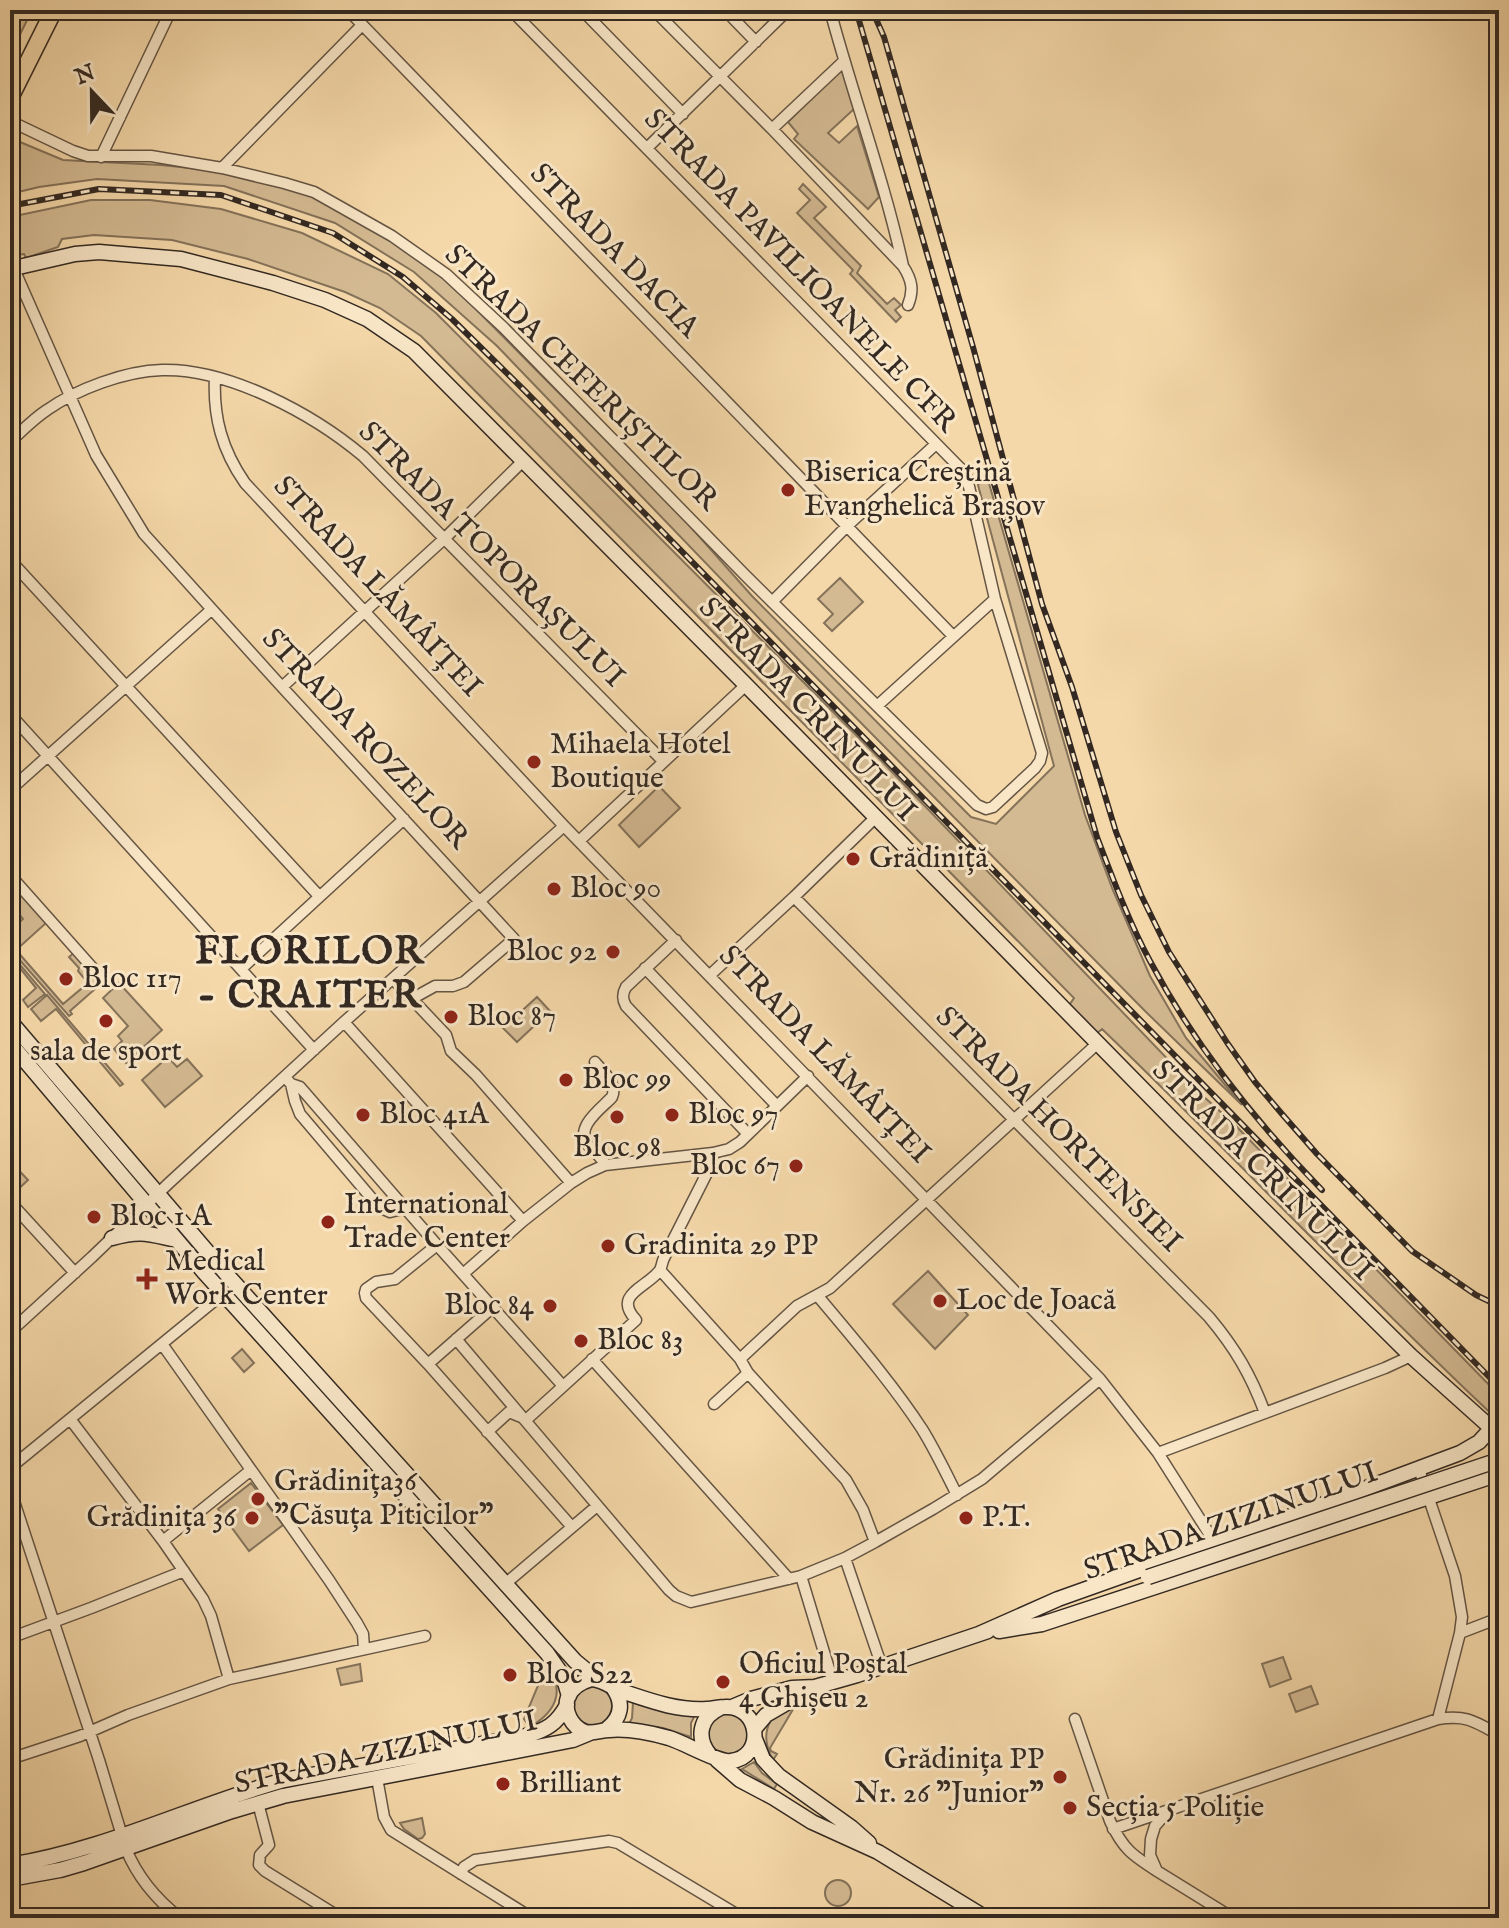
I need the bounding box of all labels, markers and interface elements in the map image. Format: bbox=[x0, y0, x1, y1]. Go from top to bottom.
north arrow bbox=[52, 52, 132, 132]
text: N bbox=[70, 59, 99, 92]
street label: STRADA PAVILIOANELE CFR bbox=[635, 101, 966, 442]
street label: STRADA DACIA bbox=[521, 156, 708, 347]
street label: STRADA CEFERIȘTILOR bbox=[436, 237, 727, 520]
street label: STRADA TOPORAȘULUI bbox=[350, 414, 632, 696]
place label: Biserica Creștină Evanghelică Brașov bbox=[804, 454, 1045, 526]
street label: STRADA LĂMÂIȚEI bbox=[265, 468, 490, 706]
marker: Biserica Creștină Evanghelică Brașov bbox=[779, 481, 797, 499]
street label: STRADA CRINULUI bbox=[690, 590, 924, 830]
street label: STRADA ROZELOR bbox=[253, 621, 478, 858]
place label: Mihaela Hotel Boutique bbox=[550, 726, 731, 798]
marker: Mihaela Hotel Boutique bbox=[525, 753, 543, 771]
place label: Grădiniță bbox=[869, 840, 988, 878]
marker: Grădiniță bbox=[844, 850, 862, 868]
place label: Bloc 90 bbox=[570, 870, 661, 908]
marker: Bloc 90 bbox=[545, 880, 563, 898]
district label: FLORILOR - CRAITER bbox=[195, 929, 425, 1021]
place label: Bloc 92 bbox=[506, 933, 597, 971]
street label: STRADA LĂMÂIȚEI bbox=[710, 937, 939, 1172]
marker: Bloc 92 bbox=[604, 943, 622, 961]
place label: Bloc 117 bbox=[82, 960, 182, 998]
marker: Bloc 117 bbox=[57, 970, 75, 988]
place label: Bloc 87 bbox=[467, 998, 556, 1036]
street label: STRADA HORTENSIEI bbox=[927, 999, 1189, 1261]
marker: Bloc 87 bbox=[442, 1008, 460, 1026]
marker: sala de sport bbox=[97, 1012, 115, 1030]
place label: sala de sport bbox=[30, 1033, 182, 1071]
street label: STRADA CRINULUI bbox=[1143, 1052, 1381, 1290]
place label: Bloc 99 bbox=[582, 1061, 672, 1099]
marker: Bloc 99 bbox=[557, 1071, 575, 1089]
place label: Bloc 41A bbox=[379, 1096, 489, 1134]
place label: Bloc 97 bbox=[688, 1096, 779, 1134]
marker: Bloc 41A bbox=[354, 1106, 372, 1124]
marker: Bloc 97 bbox=[663, 1106, 681, 1124]
marker: Bloc 98 bbox=[608, 1108, 626, 1126]
place label: Bloc 98 bbox=[573, 1129, 661, 1167]
place label: Bloc 67 bbox=[690, 1147, 780, 1185]
marker: Bloc 67 bbox=[787, 1157, 805, 1175]
place label: International Trade Center bbox=[344, 1186, 510, 1258]
place label: Bloc 1 A bbox=[110, 1198, 212, 1236]
marker: Bloc 1 A bbox=[85, 1208, 103, 1226]
marker: International Trade Center bbox=[319, 1213, 337, 1231]
place label: Gradinita 29 PP bbox=[624, 1227, 818, 1265]
marker: Gradinita 29 PP bbox=[599, 1237, 617, 1255]
place label: Medical Work Center bbox=[165, 1243, 328, 1315]
marker: Medical Work Center bbox=[136, 1268, 158, 1290]
place label: Loc de Joacă bbox=[956, 1282, 1116, 1320]
place label: Bloc 84 bbox=[444, 1287, 534, 1325]
marker: Loc de Joacă bbox=[931, 1292, 949, 1310]
marker: Bloc 84 bbox=[541, 1297, 559, 1315]
place label: Bloc 83 bbox=[597, 1322, 683, 1360]
marker: Bloc 83 bbox=[572, 1332, 590, 1350]
street label: STRADA ZIZINULUI bbox=[1079, 1454, 1383, 1590]
place label: Grădinița36 "Căsuța Piticilor" bbox=[274, 1463, 494, 1535]
marker: Grădinița36 "Căsuța Piticilor" bbox=[249, 1490, 267, 1508]
place label: Grădinița 36 bbox=[86, 1499, 237, 1537]
place label: P.T. bbox=[982, 1499, 1030, 1537]
marker: Grădinița 36 bbox=[243, 1509, 261, 1527]
marker: P.T. bbox=[957, 1509, 975, 1527]
place label: Oficiul Poștal 4 Ghișeu 2 bbox=[739, 1646, 908, 1718]
place label: Bloc S22 bbox=[526, 1656, 633, 1694]
marker: Bloc S22 bbox=[501, 1666, 519, 1684]
marker: Oficiul Poștal 4 Ghișeu 2 bbox=[714, 1673, 732, 1691]
street label: STRADA ZIZINULUI bbox=[231, 1702, 541, 1804]
place label: Grădinița PP Nr. 26 "Junior" bbox=[854, 1741, 1044, 1813]
place label: Brilliant bbox=[519, 1765, 622, 1803]
marker: Grădinița PP Nr. 26 "Junior" bbox=[1051, 1768, 1069, 1786]
marker: Brilliant bbox=[494, 1775, 512, 1793]
place label: Secția 5 Poliție bbox=[1086, 1789, 1264, 1827]
marker: Secția 5 Poliție bbox=[1061, 1799, 1079, 1817]

